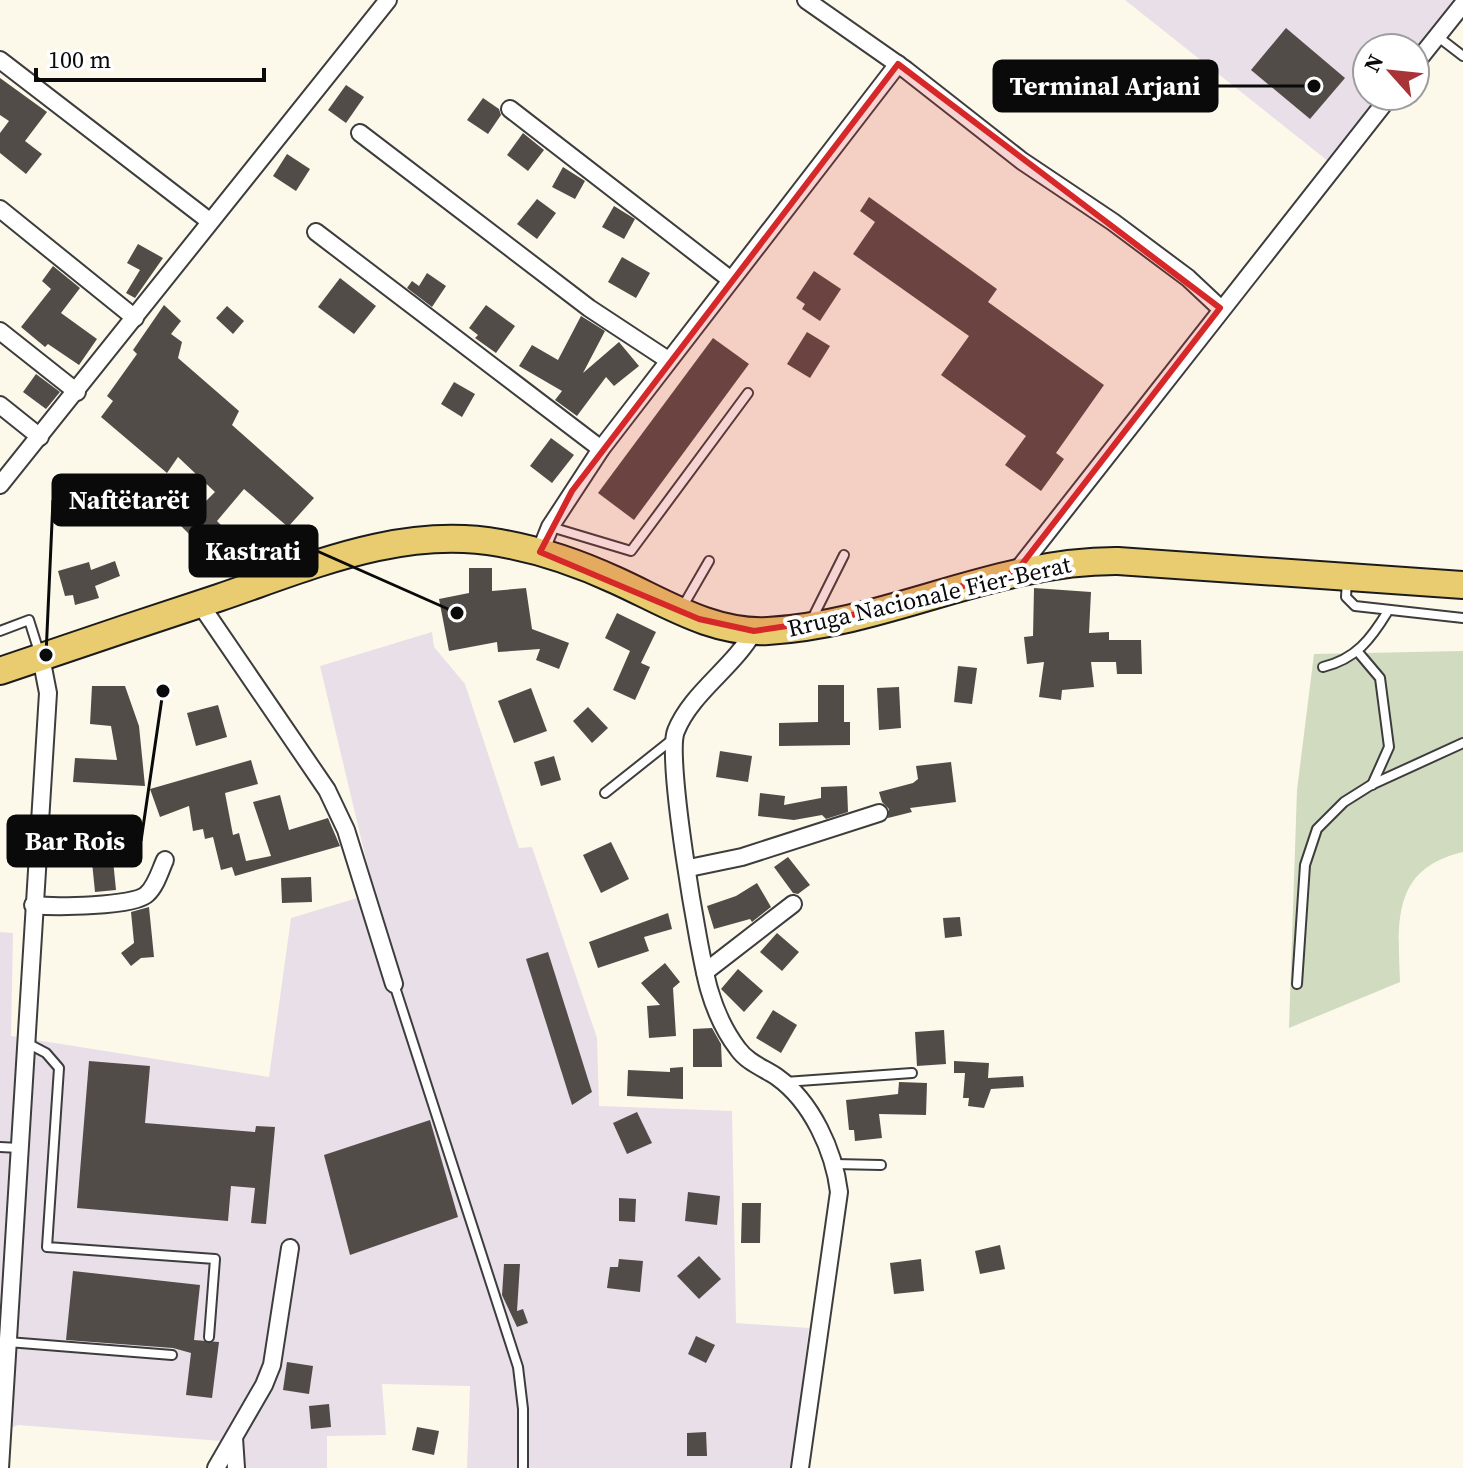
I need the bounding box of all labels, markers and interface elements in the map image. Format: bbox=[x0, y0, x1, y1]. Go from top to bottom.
scale bar bbox=[36, 32, 264, 82]
north arrow bbox=[1351, 32, 1431, 112]
text: 100 m bbox=[48, 43, 111, 76]
text: N bbox=[1356, 49, 1390, 77]
callout: Terminal Arjani bbox=[994, 61, 1217, 111]
text: Terminal Arjani bbox=[1010, 68, 1200, 104]
callout: Naftëtarët bbox=[53, 475, 205, 525]
text: Naftëtarët bbox=[69, 482, 190, 518]
callout: Kastrati bbox=[190, 526, 317, 576]
text: Kastrati bbox=[205, 533, 301, 569]
street label: Rruga Nacionale Fier-Berat bbox=[784, 547, 1074, 645]
callout: Bar Rois bbox=[8, 816, 141, 866]
text: Bar Rois bbox=[25, 823, 125, 859]

